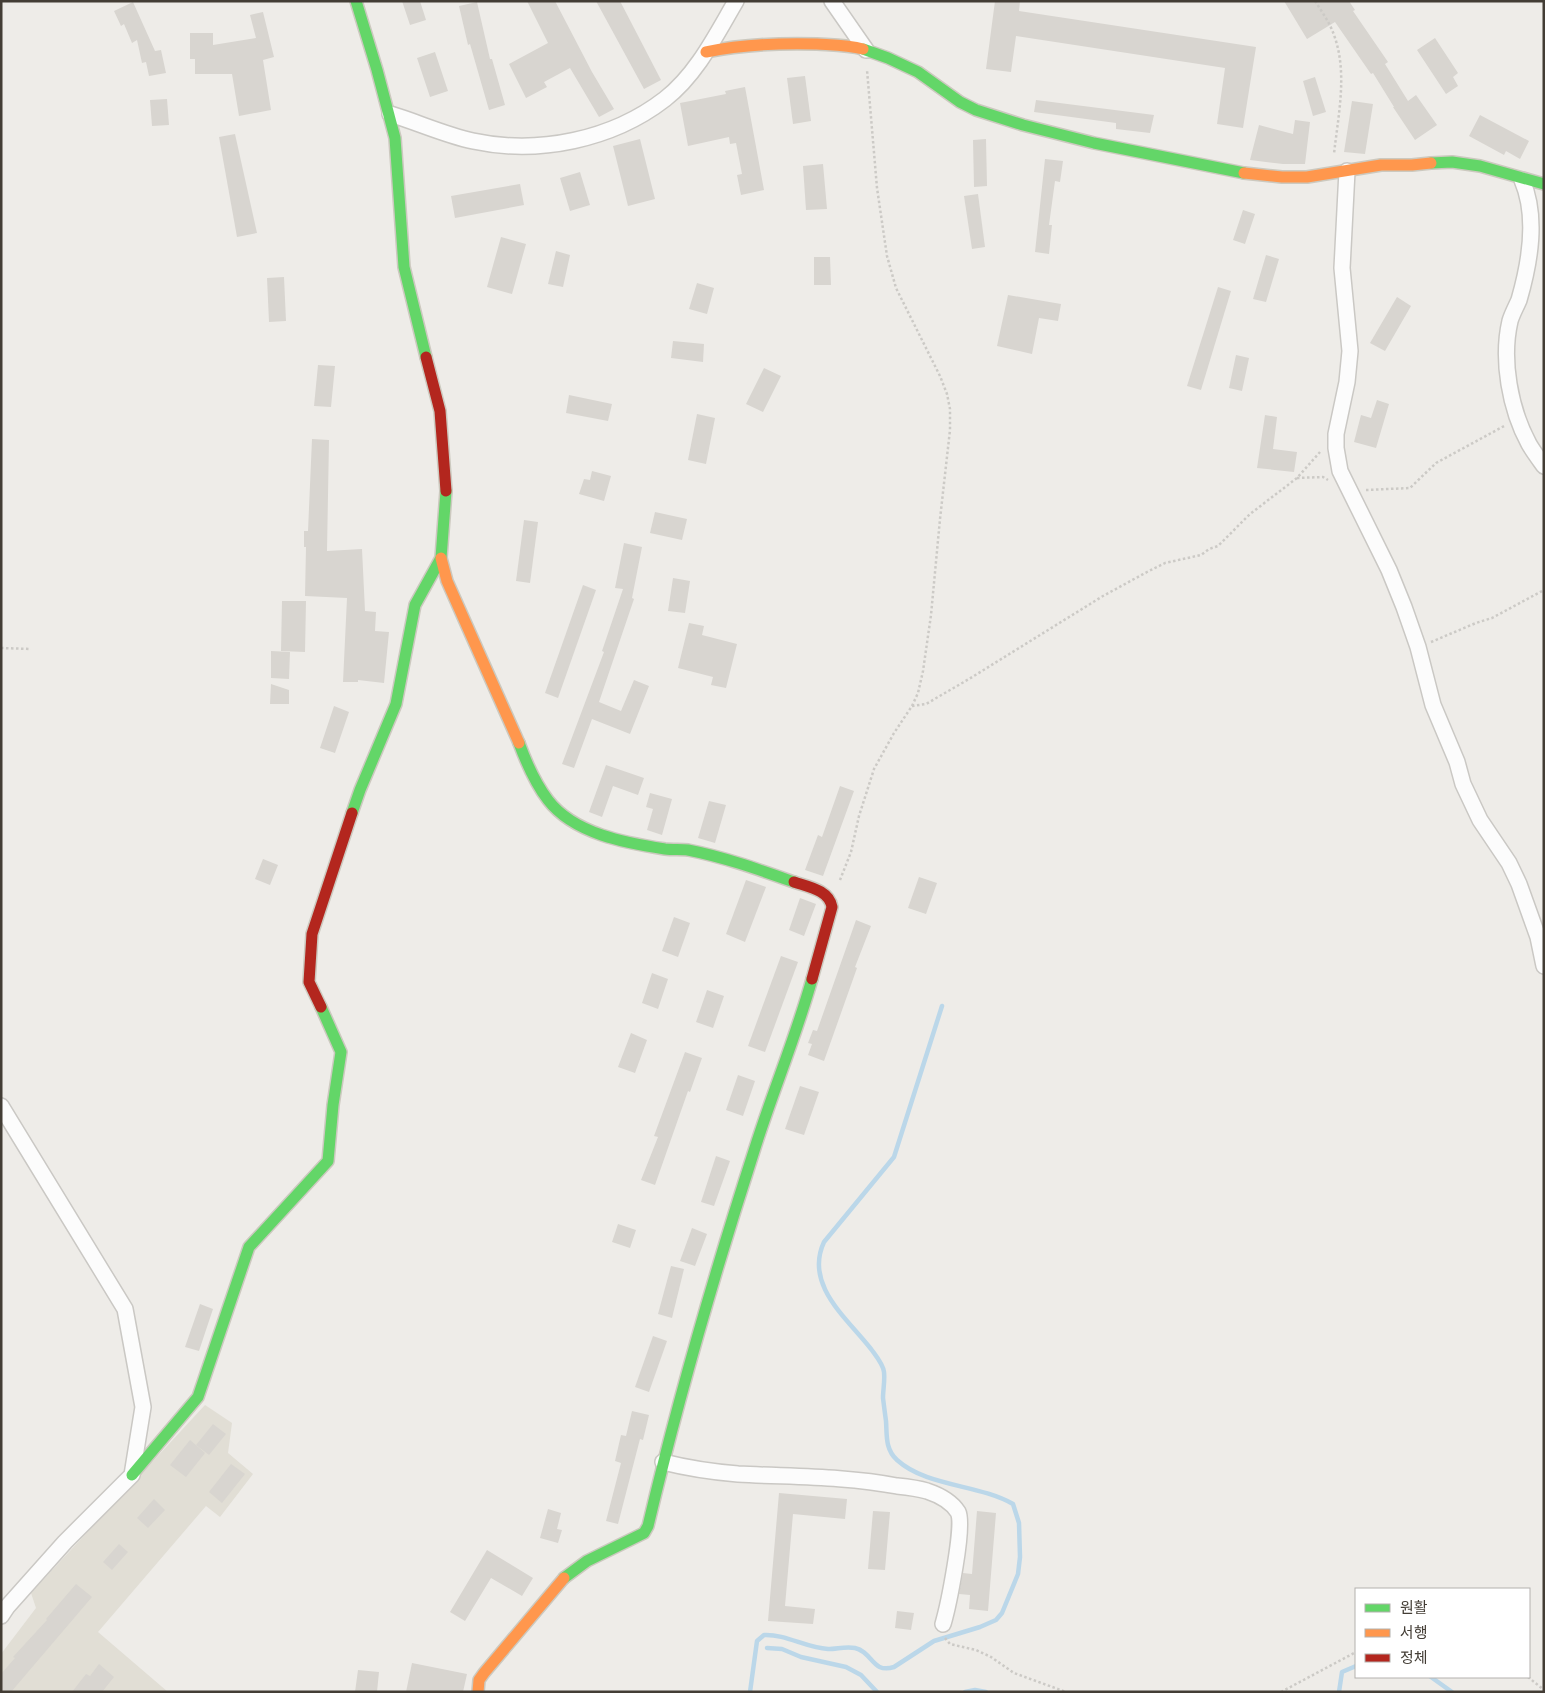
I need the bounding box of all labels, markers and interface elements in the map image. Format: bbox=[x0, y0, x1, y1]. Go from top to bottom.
legend bbox=[1355, 1588, 1530, 1678]
text: 원활 bbox=[1400, 1599, 1428, 1616]
text: 서행 bbox=[1400, 1624, 1428, 1641]
text: 정체 bbox=[1400, 1649, 1428, 1666]

